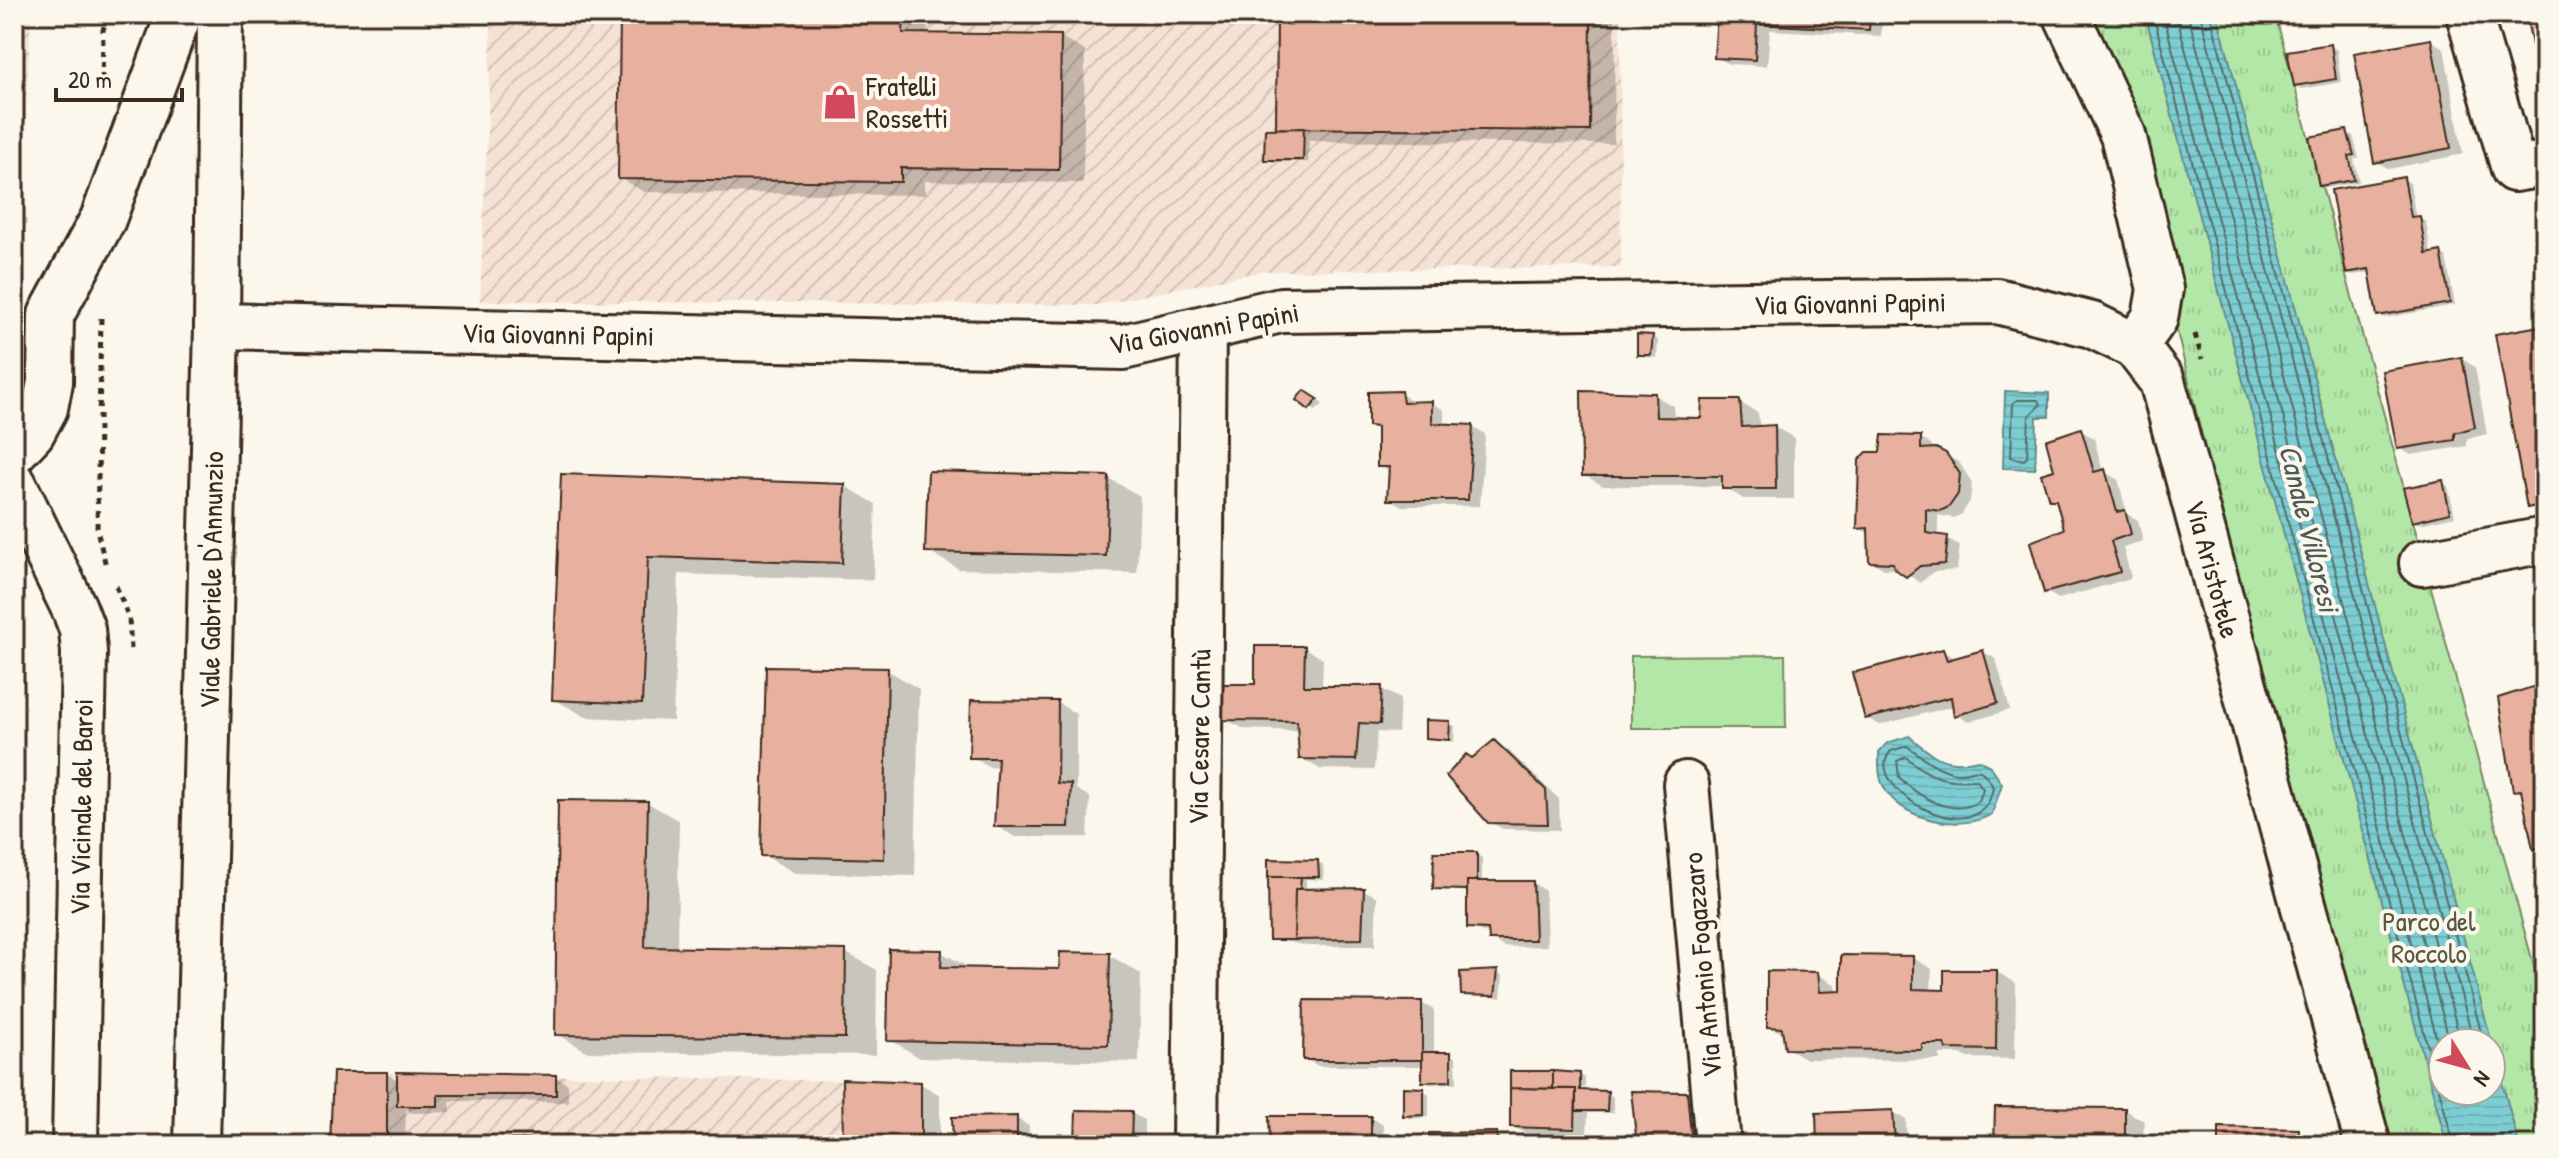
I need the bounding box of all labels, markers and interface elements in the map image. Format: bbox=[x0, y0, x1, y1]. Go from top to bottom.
scale bar bbox=[56, 52, 182, 102]
text: 20 m bbox=[68, 63, 112, 95]
place label: Fratelli Rossetti bbox=[865, 67, 948, 137]
shop icon: Fratelli Rossetti bbox=[821, 83, 859, 121]
street label: Via Giovanni Papini bbox=[1754, 282, 1946, 324]
street label: Via Giovanni Papini bbox=[1106, 293, 1302, 363]
street label: Via Giovanni Papini bbox=[462, 313, 654, 355]
water label: Canale Villoresi bbox=[2270, 440, 2351, 619]
street label: Viale Gabriele D'Annunzio bbox=[190, 451, 232, 709]
street label: Via Aristotele bbox=[2176, 496, 2250, 642]
street label: Via Cesare Cantù bbox=[1178, 649, 1220, 825]
street label: Via Vicinale del Baroi bbox=[60, 698, 102, 916]
street label: Via Antonio Fogazzaro bbox=[1673, 851, 1731, 1079]
park label: Parco del Roccolo bbox=[2382, 902, 2476, 972]
north arrow bbox=[2427, 1027, 2507, 1107]
text: N bbox=[2467, 1065, 2498, 1093]

